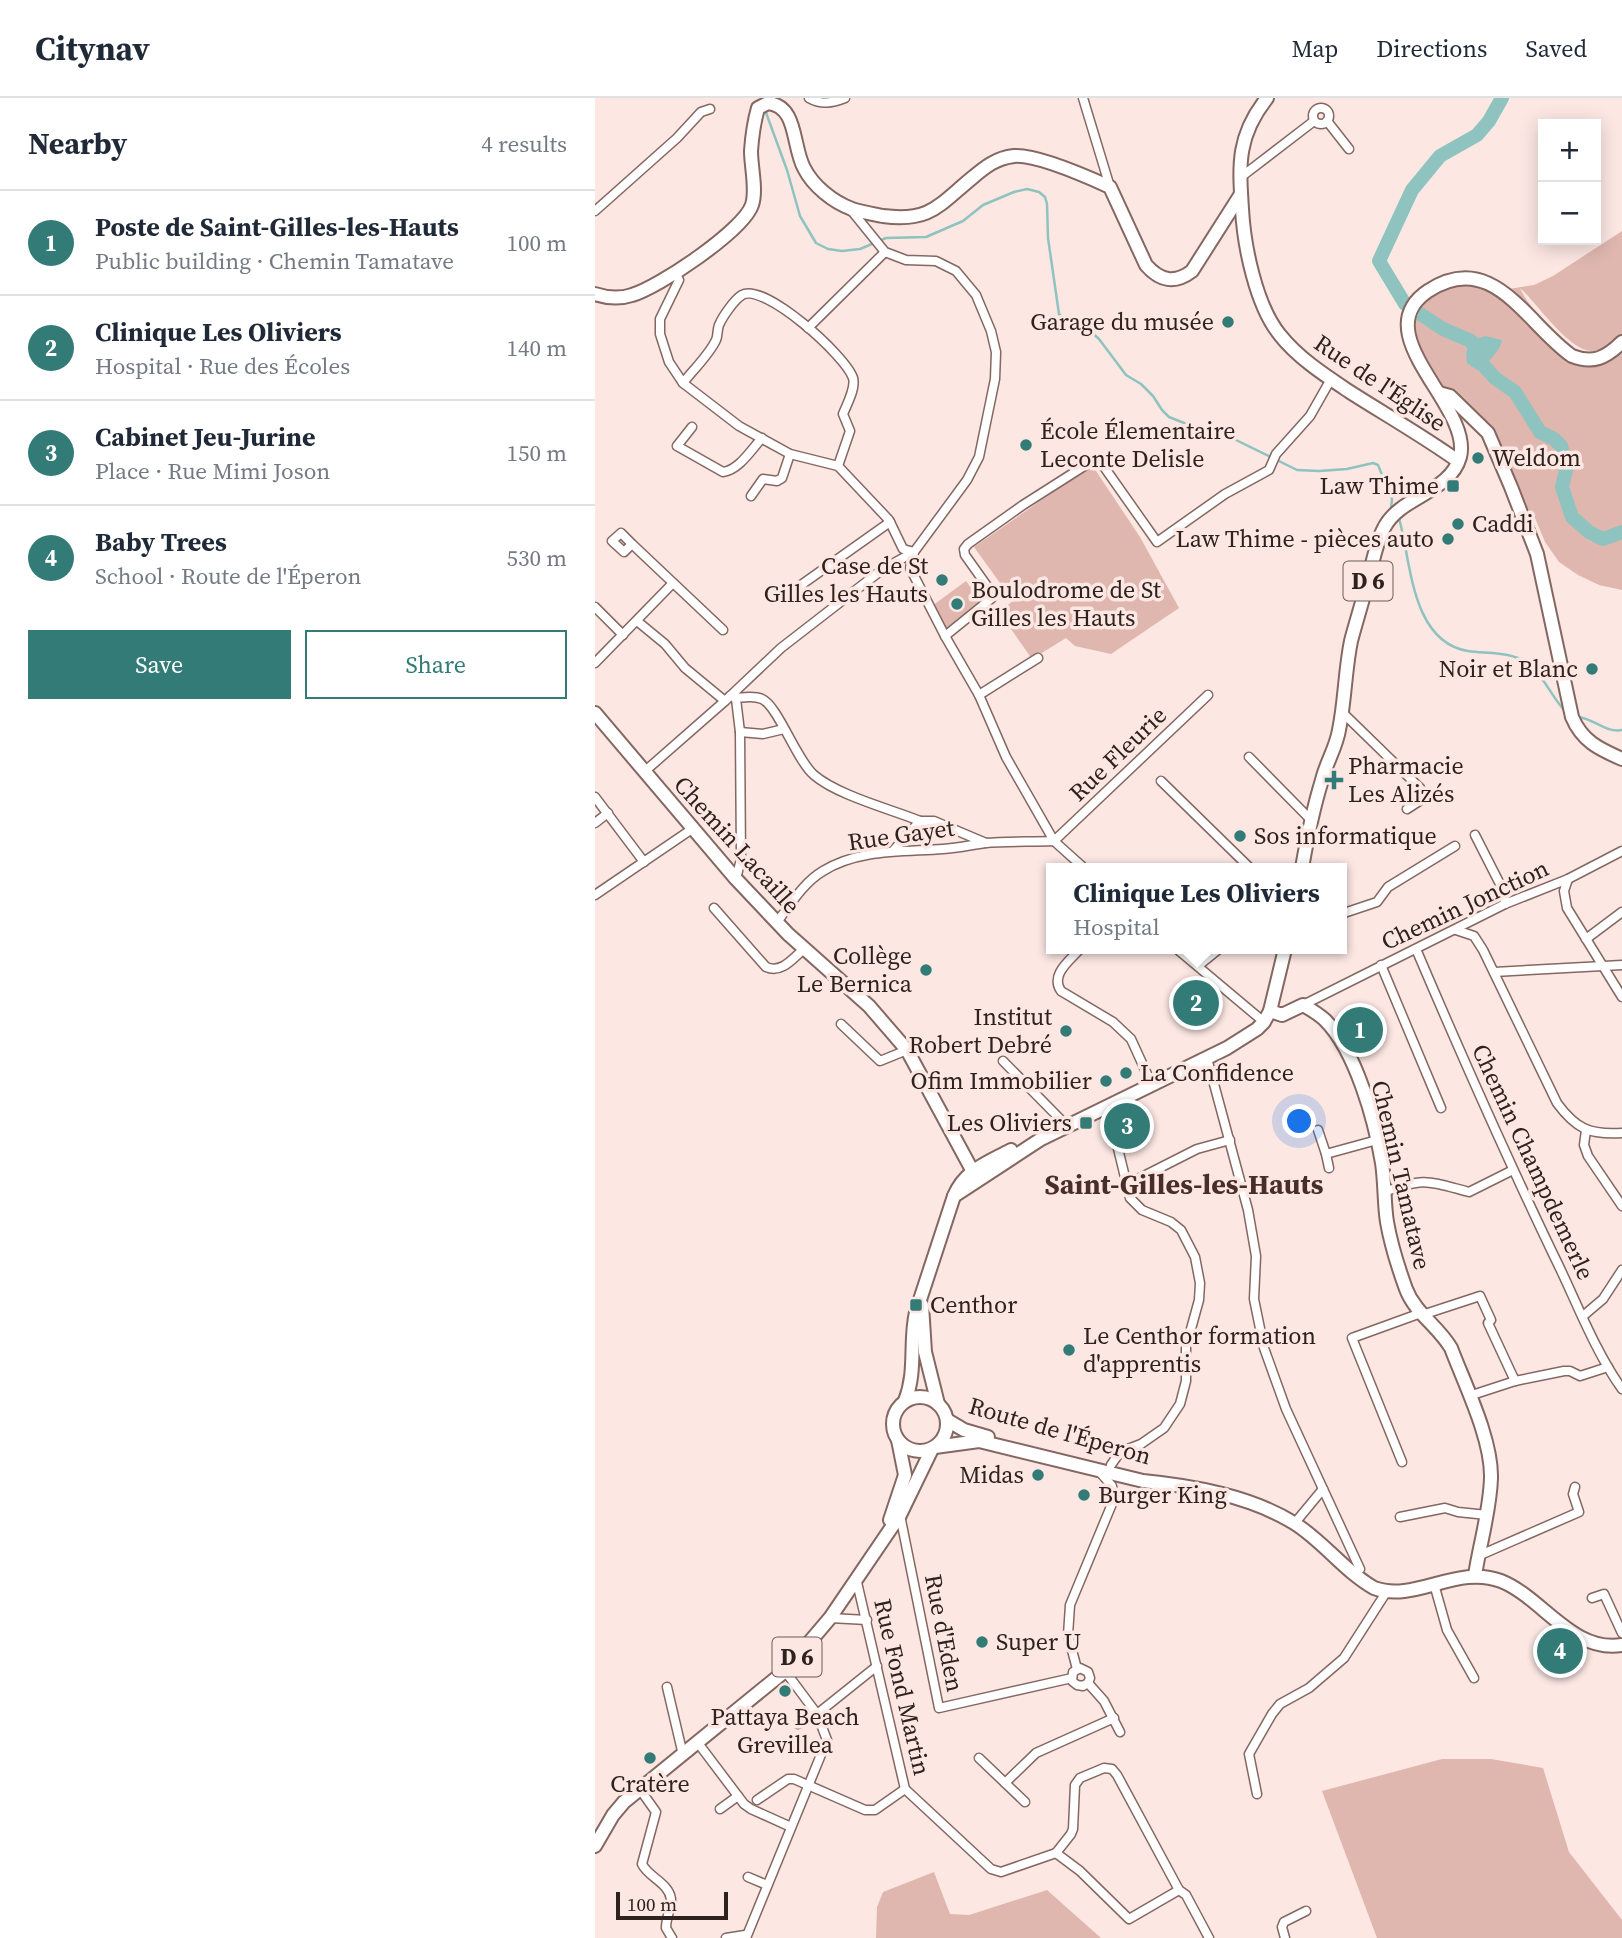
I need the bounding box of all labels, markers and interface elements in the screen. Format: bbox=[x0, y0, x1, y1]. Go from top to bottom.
text: Citynav bbox=[35, 26, 150, 71]
text: Map bbox=[1291, 32, 1338, 65]
text: Directions bbox=[1376, 32, 1487, 65]
text: Saved bbox=[1525, 32, 1587, 65]
map controls bbox=[1538, 119, 1601, 245]
button: + bbox=[1538, 119, 1601, 182]
text: Nearby bbox=[28, 123, 127, 164]
text: 4 results bbox=[481, 128, 567, 160]
button: − bbox=[1538, 182, 1601, 245]
text: Poste de Saint-Gilles-les-Hauts bbox=[95, 209, 459, 245]
text: 1 bbox=[45, 227, 57, 259]
text: 100 m bbox=[506, 227, 567, 259]
text: Public building · Chemin Tamatave bbox=[95, 245, 454, 277]
place label: Garage du musée bbox=[1030, 305, 1214, 338]
text: Clinique Les Oliviers bbox=[95, 314, 342, 350]
marker: Garage du musée bbox=[1220, 314, 1236, 330]
street label: Rue de l'Église bbox=[1308, 326, 1453, 439]
text: 2 bbox=[45, 332, 57, 364]
text: 140 m bbox=[506, 332, 567, 364]
text: Hospital · Rue des Écoles bbox=[95, 350, 350, 382]
place label: École Élementaire Leconte Delisle bbox=[1040, 414, 1236, 475]
text: Cabinet Jeu-Jurine bbox=[95, 419, 316, 455]
text: 3 bbox=[45, 437, 57, 469]
text: 150 m bbox=[506, 437, 567, 469]
marker: École Élementaire Leconte Delisle bbox=[1018, 437, 1034, 453]
place label: Weldom bbox=[1492, 441, 1581, 474]
marker: Weldom bbox=[1470, 450, 1486, 466]
text: Place · Rue Mimi Joson bbox=[95, 455, 330, 487]
place label: Law Thime bbox=[1320, 469, 1439, 502]
marker: Law Thime bbox=[1445, 478, 1461, 494]
place label: Caddi bbox=[1472, 507, 1534, 540]
marker: Caddi bbox=[1450, 516, 1466, 532]
place label: Law Thime - pièces auto bbox=[1175, 522, 1434, 555]
text: Baby Trees bbox=[95, 524, 227, 560]
marker: Law Thime - pièces auto bbox=[1440, 531, 1456, 547]
text: 4 bbox=[45, 542, 57, 574]
text: 530 m bbox=[506, 542, 567, 574]
place label: Case de St Gilles les Hauts bbox=[764, 549, 928, 610]
text: School · Route de l'Éperon bbox=[95, 560, 362, 592]
road number: D 6 bbox=[1343, 561, 1393, 601]
marker: Case de St Gilles les Hauts bbox=[934, 572, 950, 588]
place label: Boulodrome de St Gilles les Hauts bbox=[971, 573, 1161, 634]
marker: Boulodrome de St Gilles les Hauts bbox=[949, 596, 965, 612]
button: Save bbox=[28, 630, 291, 699]
button: Share bbox=[305, 630, 567, 699]
place label: Noir et Blanc bbox=[1439, 652, 1578, 685]
marker: Noir et Blanc bbox=[1584, 661, 1600, 677]
street label: Rue Fleurie bbox=[1062, 699, 1174, 809]
place label: Pharmacie Les Alizés bbox=[1348, 749, 1464, 810]
street label: Chemin Lacaille bbox=[667, 769, 808, 921]
marker: Pharmacie Les Alizés bbox=[1326, 772, 1342, 788]
street label: Rue Gayet bbox=[846, 811, 956, 858]
place label: Sos informatique bbox=[1254, 819, 1437, 852]
marker: Sos informatique bbox=[1232, 828, 1248, 844]
street label: Chemin Jonction bbox=[1376, 851, 1554, 958]
popup bbox=[1046, 863, 1347, 954]
text: Clinique Les Oliviers bbox=[1073, 875, 1320, 911]
text: Hospital bbox=[1073, 911, 1160, 943]
place label: Collège Le Bernica bbox=[797, 939, 913, 1000]
marker: Collège Le Bernica bbox=[918, 962, 934, 978]
pin: 2 bbox=[1173, 977, 1219, 1029]
place label: Institut Robert Debré bbox=[909, 1000, 1052, 1061]
pin: 1 bbox=[1337, 1004, 1383, 1056]
marker: Institut Robert Debré bbox=[1058, 1023, 1074, 1039]
street label: Chemin Champdemerle bbox=[1464, 1039, 1603, 1285]
place label: La Confidence bbox=[1140, 1056, 1294, 1089]
place label: Ofim Immobilier bbox=[910, 1064, 1092, 1097]
marker: La Confidence bbox=[1118, 1065, 1134, 1081]
marker: Ofim Immobilier bbox=[1098, 1073, 1114, 1089]
street label: Chemin Tamatave bbox=[1364, 1077, 1439, 1273]
pin: 3 bbox=[1104, 1100, 1150, 1152]
your location bbox=[1282, 1104, 1316, 1138]
place label: Les Oliviers bbox=[947, 1106, 1072, 1139]
marker: Les Oliviers bbox=[1078, 1115, 1094, 1131]
district label: Saint-Gilles-les-Hauts bbox=[1045, 1165, 1324, 1203]
place label: Centhor bbox=[930, 1288, 1017, 1321]
marker: Centhor bbox=[908, 1297, 924, 1313]
place label: Le Centhor formation d'apprentis bbox=[1083, 1319, 1316, 1380]
marker: Le Centhor formation d'apprentis bbox=[1061, 1342, 1077, 1358]
street label: Route de l'Éperon bbox=[965, 1389, 1155, 1472]
place label: Midas bbox=[959, 1458, 1024, 1491]
marker: Midas bbox=[1030, 1467, 1046, 1483]
place label: Burger King bbox=[1098, 1478, 1227, 1511]
marker: Burger King bbox=[1076, 1487, 1092, 1503]
street label: Rue d'Eden bbox=[917, 1571, 972, 1695]
street label: Rue Fond Martin bbox=[866, 1595, 939, 1778]
place label: Super U bbox=[996, 1625, 1081, 1658]
pin: 4 bbox=[1537, 1625, 1583, 1677]
marker: Super U bbox=[974, 1634, 990, 1650]
road number: D 6 bbox=[773, 1638, 822, 1676]
marker: Pattaya Beach Grevillea bbox=[777, 1683, 793, 1699]
place label: Pattaya Beach Grevillea bbox=[710, 1700, 860, 1761]
marker: Cratère bbox=[642, 1750, 658, 1766]
place label: Cratère bbox=[610, 1767, 690, 1800]
scale bar bbox=[616, 1889, 728, 1921]
text: 100 m bbox=[627, 1891, 677, 1917]

